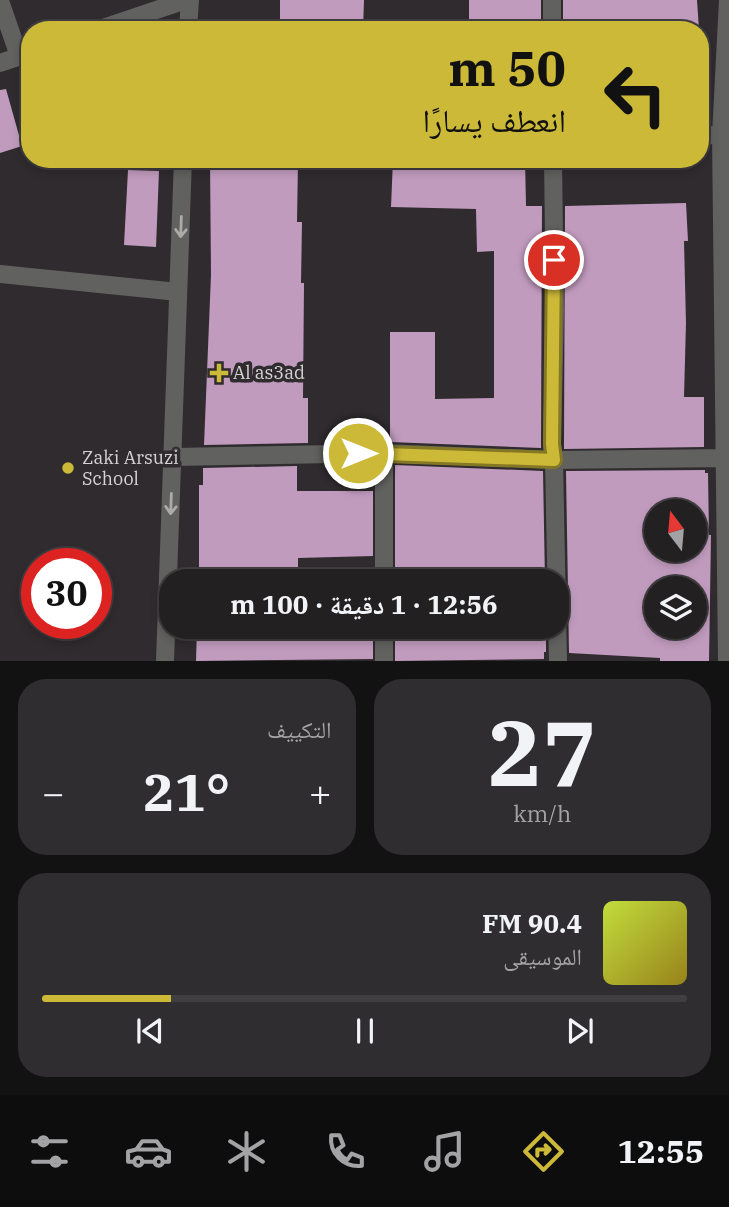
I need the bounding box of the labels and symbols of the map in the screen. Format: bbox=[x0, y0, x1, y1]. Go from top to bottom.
one-way arrow bbox=[174, 216, 187, 239]
pin bbox=[524, 230, 584, 290]
place label: Al as3ad bbox=[233, 361, 305, 384]
marker: Al as3ad bbox=[211, 365, 227, 381]
position arrow bbox=[321, 416, 395, 490]
place label: Zaki Arsuzi School bbox=[82, 446, 179, 490]
marker: Zaki Arsuzi School bbox=[60, 460, 76, 476]
one-way arrow bbox=[165, 492, 178, 515]
north arrow bbox=[644, 499, 707, 562]
speed limit sign: 30 bbox=[21, 548, 112, 639]

